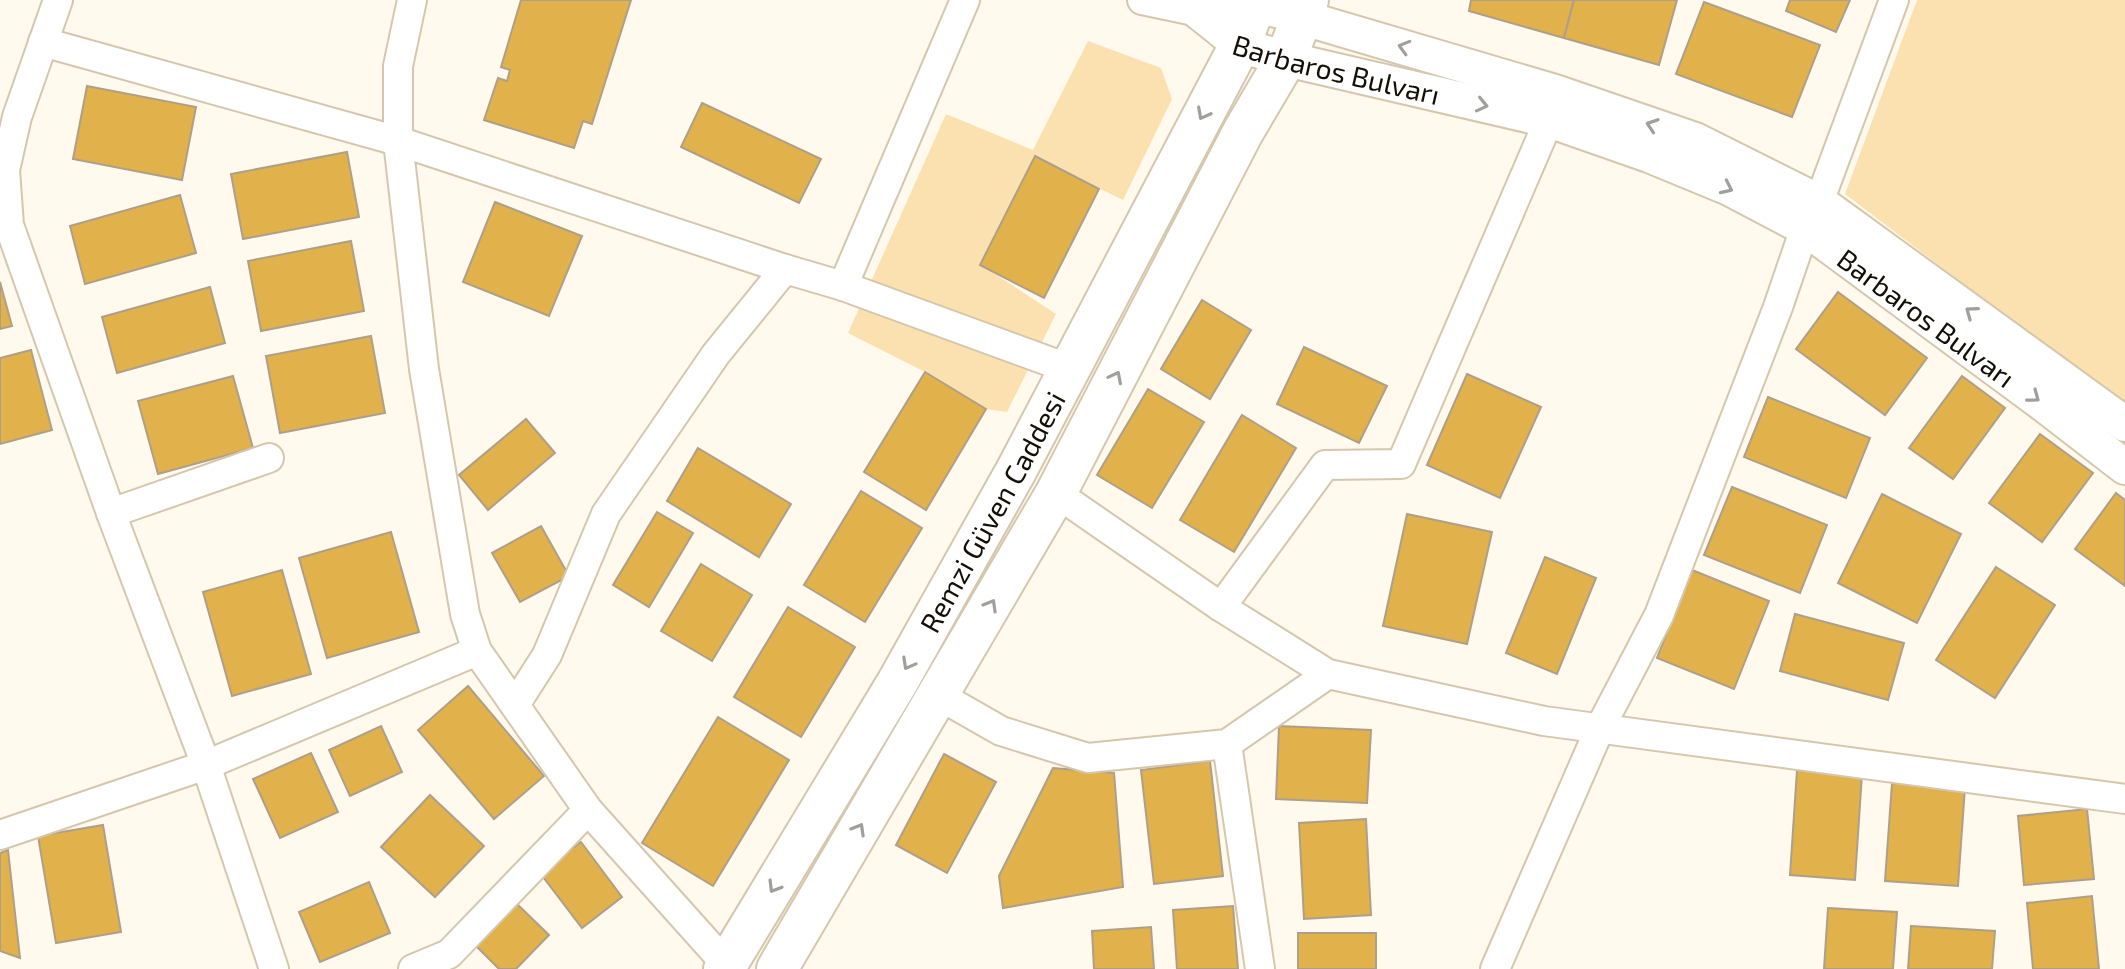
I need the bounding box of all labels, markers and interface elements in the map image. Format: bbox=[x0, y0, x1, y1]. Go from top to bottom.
street label: Barbaros Bulvarı bbox=[1229, 27, 1443, 111]
one-way arrow bbox=[1398, 40, 1412, 56]
one-way arrow bbox=[1474, 96, 1488, 113]
one-way arrow bbox=[1198, 106, 1213, 121]
one-way arrow bbox=[1646, 119, 1660, 135]
one-way arrow bbox=[1719, 178, 1734, 194]
street label: Barbaros Bulvarı bbox=[1831, 241, 2022, 394]
one-way arrow bbox=[1966, 308, 1980, 322]
one-way arrow bbox=[1107, 371, 1122, 386]
street label: Remzi Güven Caddesi bbox=[912, 386, 1072, 638]
one-way arrow bbox=[2025, 387, 2040, 402]
one-way arrow bbox=[981, 599, 996, 614]
one-way arrow bbox=[902, 655, 918, 670]
one-way arrow bbox=[849, 823, 865, 838]
one-way arrow bbox=[768, 878, 783, 893]

